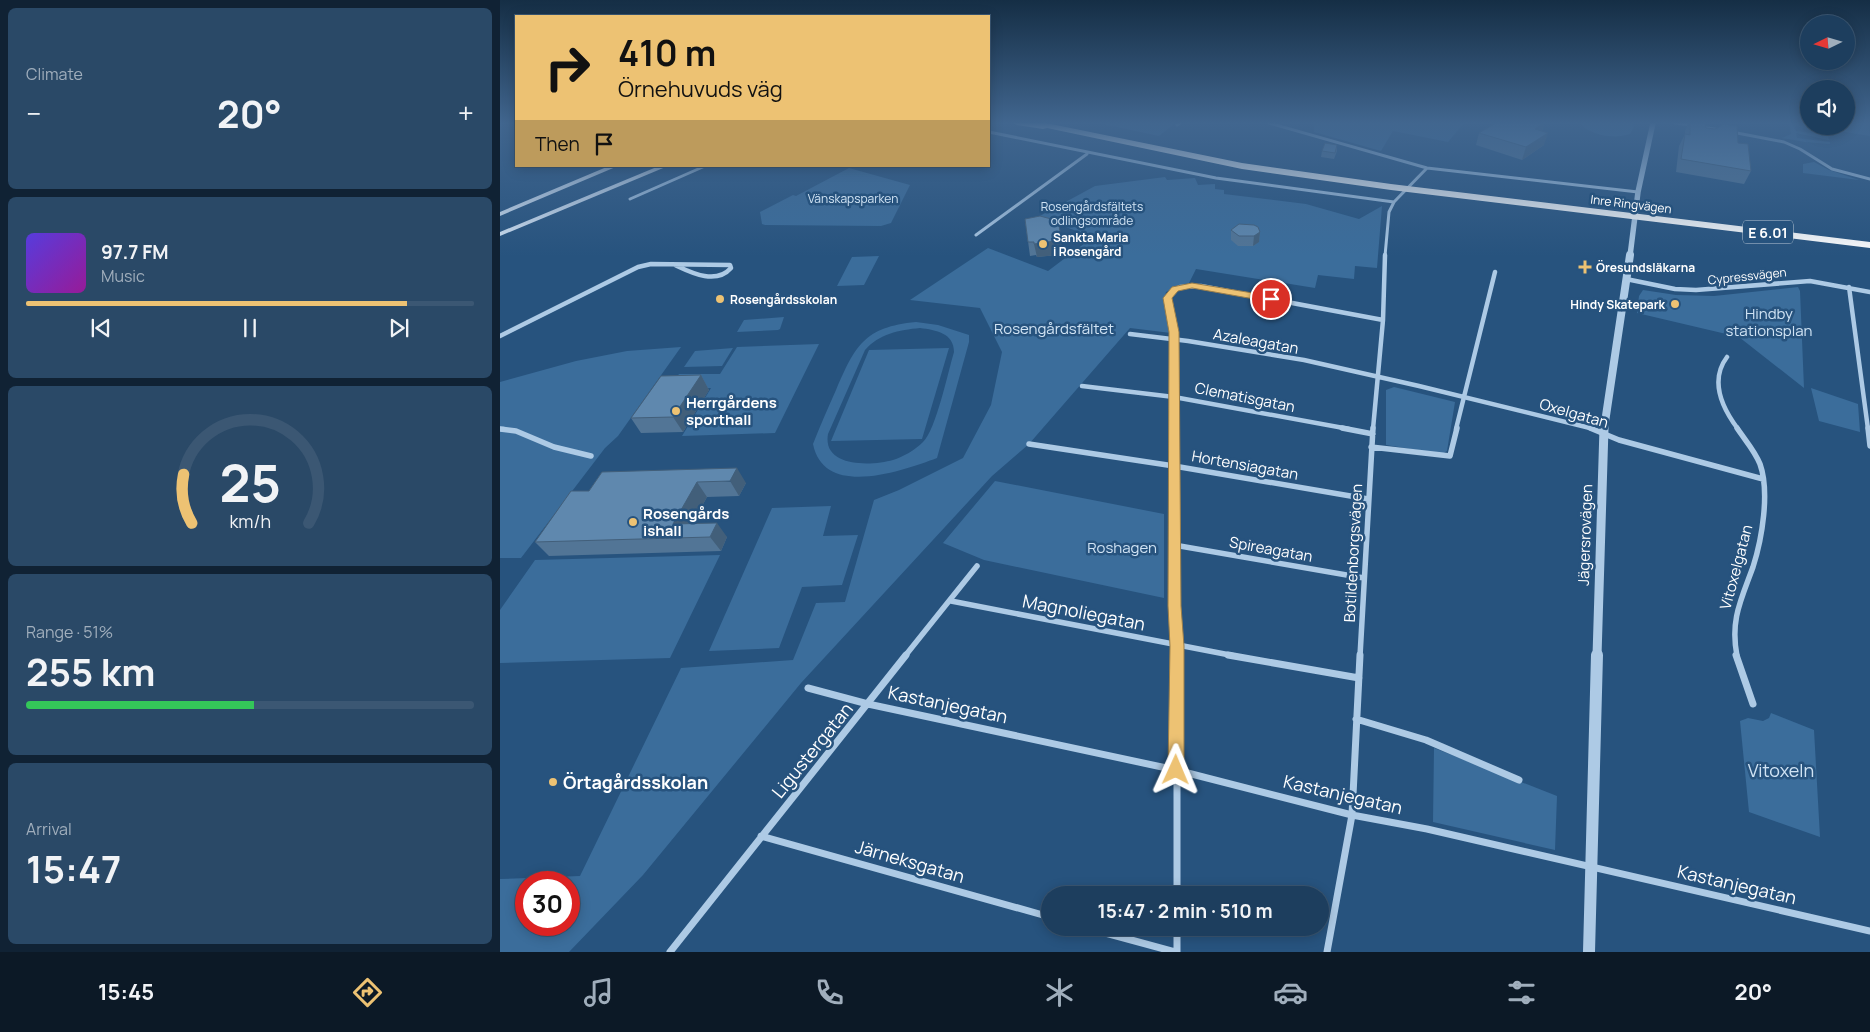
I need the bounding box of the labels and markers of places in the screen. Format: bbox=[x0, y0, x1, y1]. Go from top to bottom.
place label: Sankta Maria i Rosengård bbox=[1053, 229, 1129, 260]
marker: Sankta Maria i Rosengård bbox=[1037, 238, 1049, 250]
place label: Öresundsläkarna bbox=[1596, 259, 1695, 276]
marker: Öresundsläkarna bbox=[1578, 260, 1592, 274]
pin bbox=[1250, 278, 1292, 320]
place label: Rosengårdsskolan bbox=[730, 291, 837, 308]
marker: Rosengårdsskolan bbox=[714, 293, 726, 305]
place label: Hindy Skatepark bbox=[1570, 296, 1666, 313]
marker: Hindy Skatepark bbox=[1669, 298, 1681, 310]
place label: Herrgårdens sporthall bbox=[686, 392, 777, 430]
marker: Herrgårdens sporthall bbox=[670, 405, 682, 417]
place label: Rosengårds ishall bbox=[643, 503, 729, 541]
marker: Rosengårds ishall bbox=[627, 516, 639, 528]
place label: Örtagårdsskolan bbox=[563, 770, 708, 794]
marker: Örtagårdsskolan bbox=[547, 776, 559, 788]

